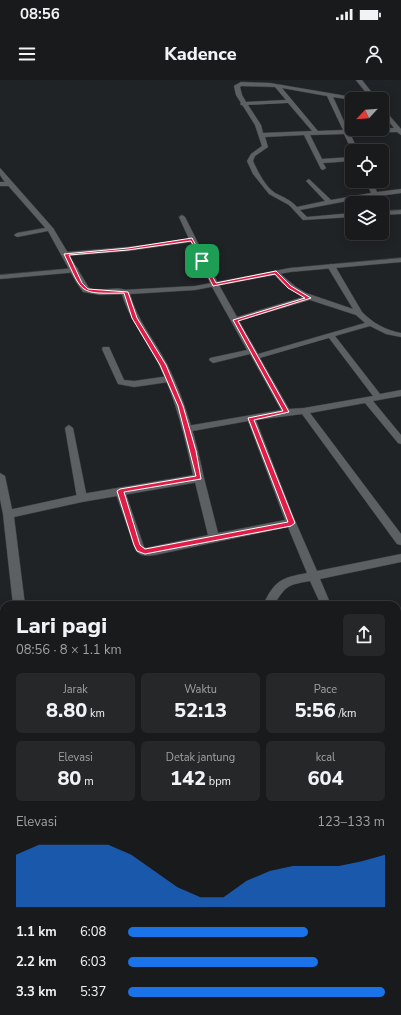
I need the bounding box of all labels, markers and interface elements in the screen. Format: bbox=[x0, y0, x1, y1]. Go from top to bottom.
text: 08:56 bbox=[20, 4, 60, 24]
text: Kadence bbox=[164, 42, 237, 66]
icon: menu bbox=[16, 43, 38, 65]
icon: person bbox=[363, 43, 385, 65]
north arrow bbox=[345, 92, 389, 136]
map controls bbox=[345, 92, 389, 240]
button: locate bbox=[345, 144, 389, 188]
button: layers bbox=[345, 196, 389, 240]
pin bbox=[185, 244, 219, 278]
icon: arrive bbox=[191, 250, 213, 272]
text: Lari pagi bbox=[16, 611, 107, 641]
button: share bbox=[343, 614, 385, 656]
text: 08:56 · 8 × 1.1 km bbox=[16, 641, 122, 659]
text: Jarak bbox=[63, 682, 88, 697]
text: Waktu bbox=[184, 682, 217, 697]
text: Pace bbox=[314, 682, 337, 697]
text: 8.80 bbox=[46, 697, 87, 724]
text: 52:13 bbox=[174, 697, 227, 724]
text: 5:56 bbox=[294, 697, 336, 724]
text: km bbox=[87, 706, 105, 721]
text: /km bbox=[336, 706, 357, 721]
text: Elevasi bbox=[58, 750, 93, 765]
text: Detak jantung bbox=[166, 750, 235, 765]
text: kcal bbox=[316, 750, 335, 765]
text: 80 bbox=[57, 765, 81, 792]
text: 142 bbox=[170, 765, 206, 792]
text: 604 bbox=[308, 765, 344, 792]
text: m bbox=[81, 774, 94, 789]
text: bpm bbox=[206, 774, 231, 789]
text: Elevasi bbox=[16, 813, 57, 831]
text: 123–133 m bbox=[317, 813, 385, 831]
text: 1.1 km bbox=[16, 923, 57, 941]
text: 6:08 bbox=[80, 923, 106, 941]
text: 2.2 km bbox=[16, 953, 57, 971]
text: 6:03 bbox=[80, 953, 106, 971]
text: 3.3 km bbox=[16, 983, 57, 1001]
text: 5:37 bbox=[80, 983, 106, 1001]

